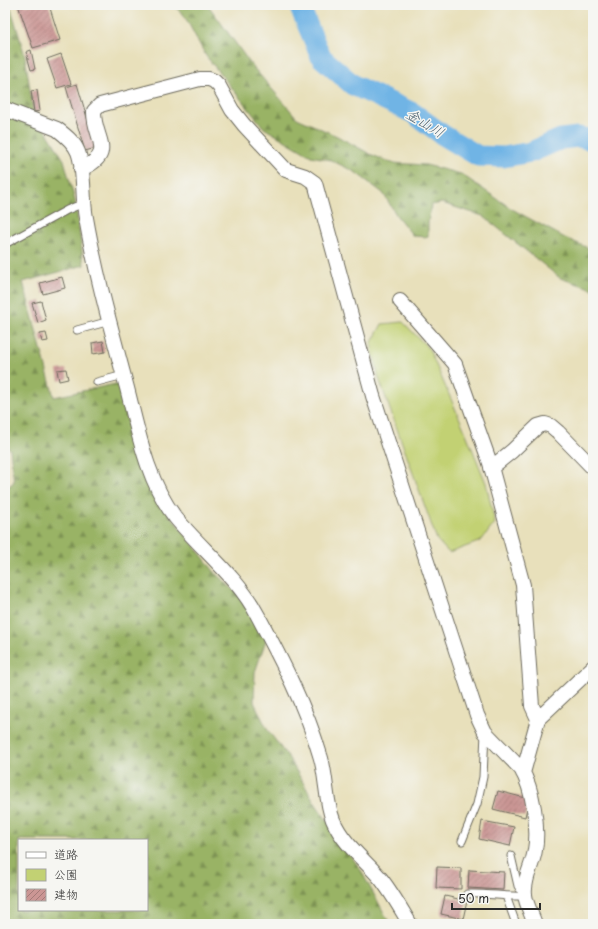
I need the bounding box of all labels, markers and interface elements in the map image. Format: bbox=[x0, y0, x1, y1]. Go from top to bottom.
water label: 金山川 bbox=[402, 103, 449, 142]
legend bbox=[18, 839, 148, 911]
text: 道路 bbox=[54, 845, 78, 863]
text: 公園 bbox=[54, 865, 78, 883]
text: 建物 bbox=[54, 885, 78, 903]
scale bar bbox=[452, 885, 540, 911]
text: 50 m bbox=[458, 889, 489, 907]

